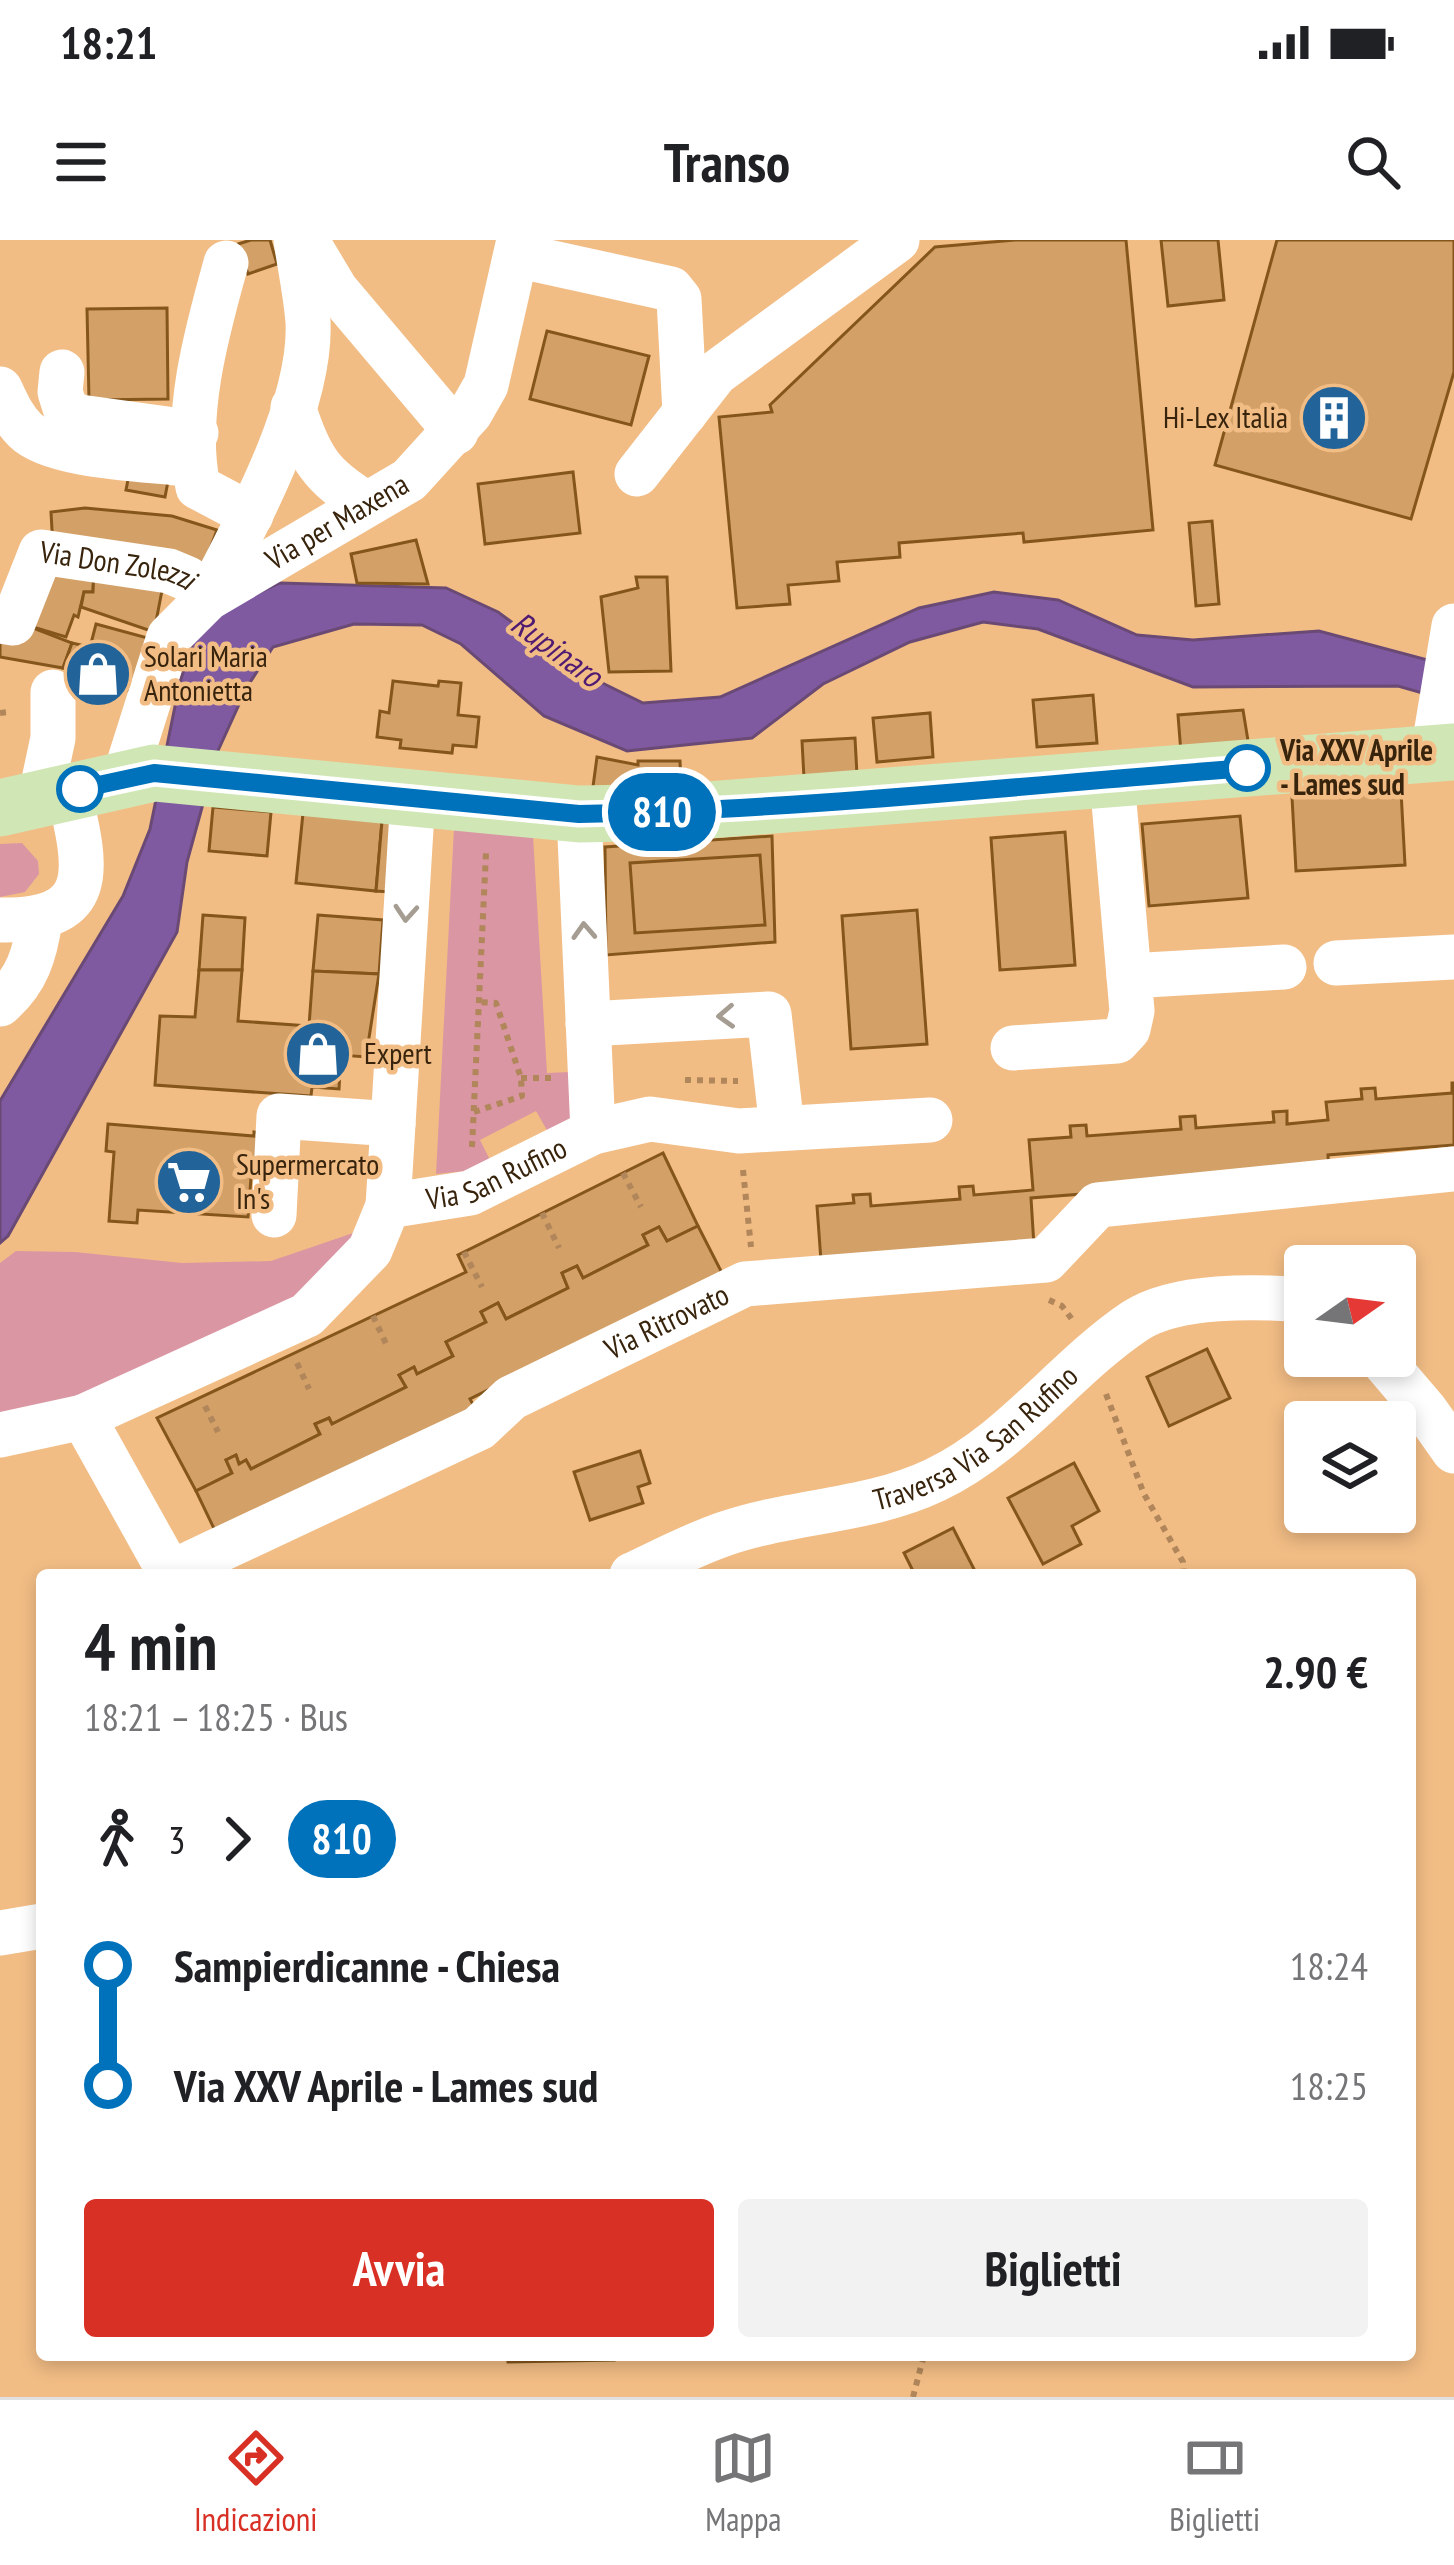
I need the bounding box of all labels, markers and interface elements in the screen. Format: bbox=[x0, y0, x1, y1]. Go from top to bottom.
text: 18:21 bbox=[60, 13, 157, 71]
text: Transo bbox=[664, 127, 790, 197]
icon: menu bbox=[48, 129, 114, 195]
icon: search bbox=[1340, 129, 1406, 195]
building icon: Hi-Lex Italia bbox=[1299, 383, 1369, 453]
place label: Hi-Lex Italia bbox=[1163, 397, 1288, 436]
street label: Via per Maxena bbox=[257, 464, 415, 578]
street label: Via Don Zolezzi bbox=[36, 531, 208, 598]
water label: Rupinaro bbox=[503, 601, 614, 698]
place label: Solari Maria Antonietta bbox=[144, 636, 268, 709]
shop icon: Solari Maria Antonietta bbox=[63, 639, 133, 709]
place label: Via XXV Aprile - Lames sud bbox=[1279, 730, 1433, 803]
marker: Via XXV Aprile - Lames sud bbox=[1225, 746, 1269, 790]
unlabelled marker bbox=[58, 767, 102, 811]
line badge: 810 bbox=[593, 773, 731, 851]
text: 810 bbox=[632, 784, 692, 839]
one-way arrow bbox=[394, 904, 420, 923]
one-way arrow bbox=[571, 921, 597, 940]
one-way arrow bbox=[716, 1003, 735, 1029]
shop icon: Expert bbox=[283, 1019, 353, 1089]
place label: Expert bbox=[364, 1033, 433, 1072]
street label: Via San Rufino bbox=[422, 1127, 573, 1218]
place label: Supermercato In's bbox=[236, 1144, 379, 1217]
supermarket icon: Supermercato In's bbox=[154, 1147, 224, 1217]
north arrow bbox=[1284, 1245, 1416, 1377]
map controls bbox=[1284, 1245, 1416, 1533]
street label: Via Ritrovato bbox=[597, 1274, 735, 1368]
street label: Traversa Via San Rufino bbox=[869, 1356, 1085, 1518]
button: layers bbox=[1284, 1401, 1416, 1533]
text: 4 min bbox=[84, 1603, 217, 1688]
text: 2.90 € bbox=[1263, 1642, 1368, 1700]
text: 18:21 – 18:25 · Bus bbox=[84, 1691, 348, 1742]
icon: walk bbox=[84, 1806, 150, 1872]
icon: forward bbox=[204, 1806, 270, 1872]
text: 810 bbox=[312, 1811, 372, 1866]
text: 3 bbox=[168, 1814, 186, 1865]
text: Sampierdicanne - Chiesa bbox=[174, 1936, 560, 1994]
text: 18:24 bbox=[1290, 1940, 1368, 1991]
text: Via XXV Aprile - Lames sud bbox=[174, 2056, 598, 2114]
text: 18:25 bbox=[1290, 2060, 1368, 2111]
button: Avvia bbox=[84, 2199, 714, 2337]
button: Biglietti bbox=[738, 2199, 1368, 2337]
tab: Indicazioni bbox=[194, 2425, 317, 2540]
tab: Mappa bbox=[705, 2425, 781, 2540]
tab: Biglietti bbox=[1169, 2425, 1260, 2540]

